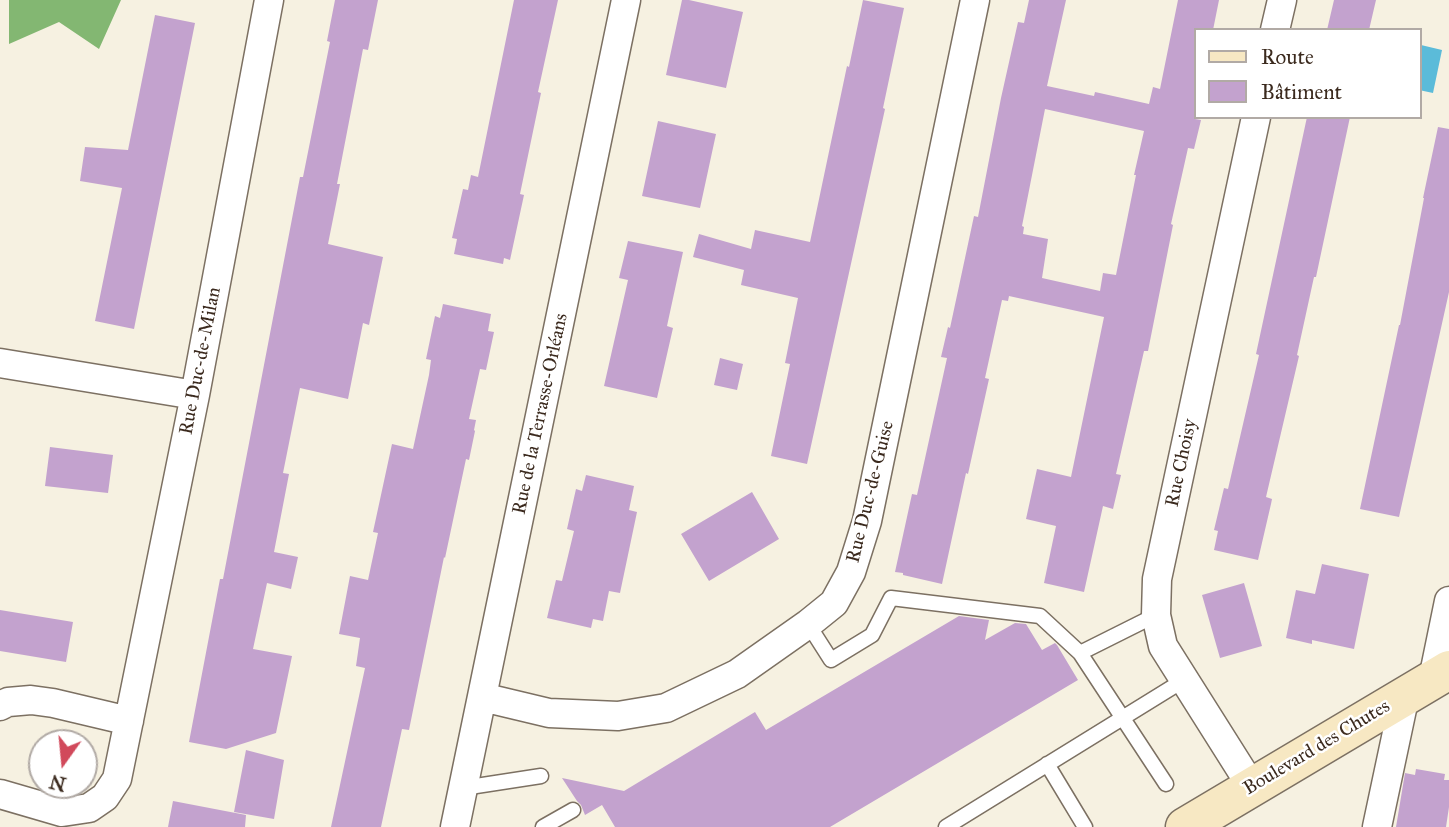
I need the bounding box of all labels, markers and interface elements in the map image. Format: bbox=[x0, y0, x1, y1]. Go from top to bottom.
legend bbox=[1194, 28, 1421, 119]
text: Route bbox=[1261, 44, 1314, 70]
text: Bâtiment bbox=[1261, 79, 1342, 105]
street label: Rue Duc-de-Milan bbox=[176, 285, 226, 437]
street label: Rue de la Terrasse-Orléans bbox=[509, 311, 573, 517]
street label: Rue Choisy bbox=[1162, 417, 1202, 509]
street label: Rue Duc-de-Guise bbox=[842, 419, 900, 565]
street label: Boulevard des Chutes bbox=[1240, 695, 1394, 801]
north arrow bbox=[28, 729, 98, 799]
text: N bbox=[47, 770, 69, 796]

